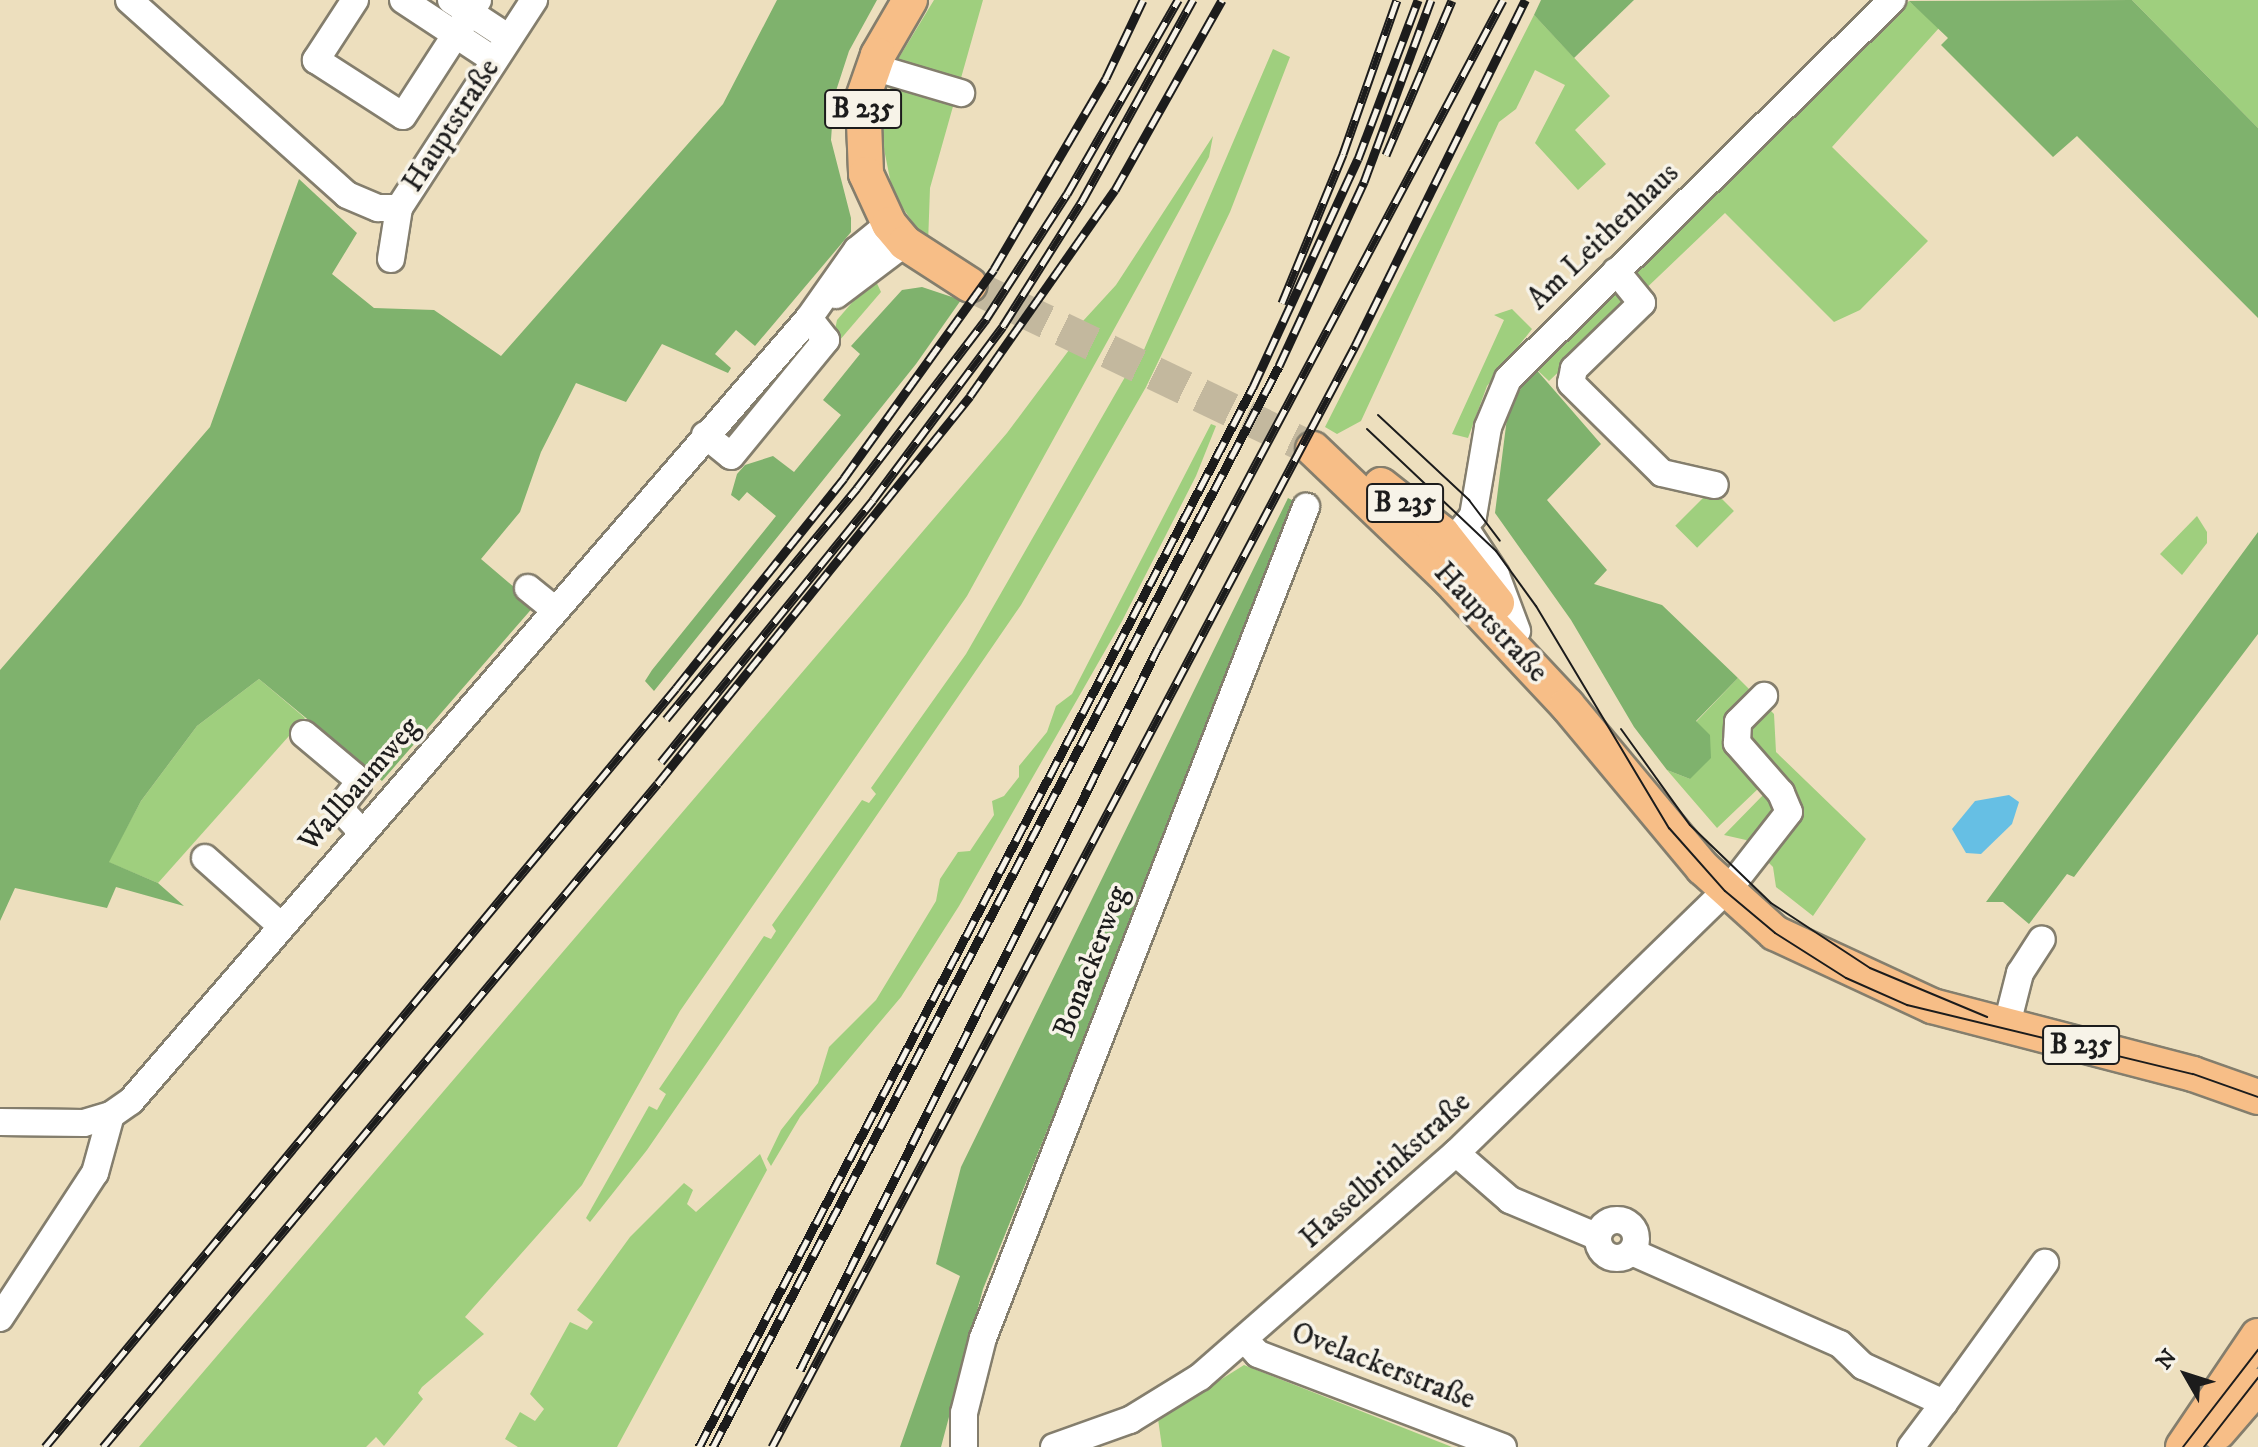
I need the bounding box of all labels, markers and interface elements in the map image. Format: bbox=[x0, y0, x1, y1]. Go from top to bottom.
street label: Hauptstraße bbox=[396, 53, 508, 199]
road number: B 235 bbox=[823, 85, 903, 133]
street label: Am Leithenhaus bbox=[1521, 156, 1687, 318]
road number: B 235 bbox=[1365, 479, 1445, 527]
street label: Hauptstraße bbox=[1425, 555, 1555, 691]
street label: Wallbaumweg bbox=[292, 710, 428, 860]
street label: Bonackerweg bbox=[1047, 881, 1137, 1043]
road number: B 235 bbox=[2041, 1021, 2121, 1069]
street label: Hasselbrinkstraße bbox=[1293, 1085, 1479, 1257]
street label: Ovelackerstraße bbox=[1286, 1315, 1480, 1419]
north arrow bbox=[2146, 1335, 2226, 1415]
text: N bbox=[2151, 1344, 2183, 1375]

